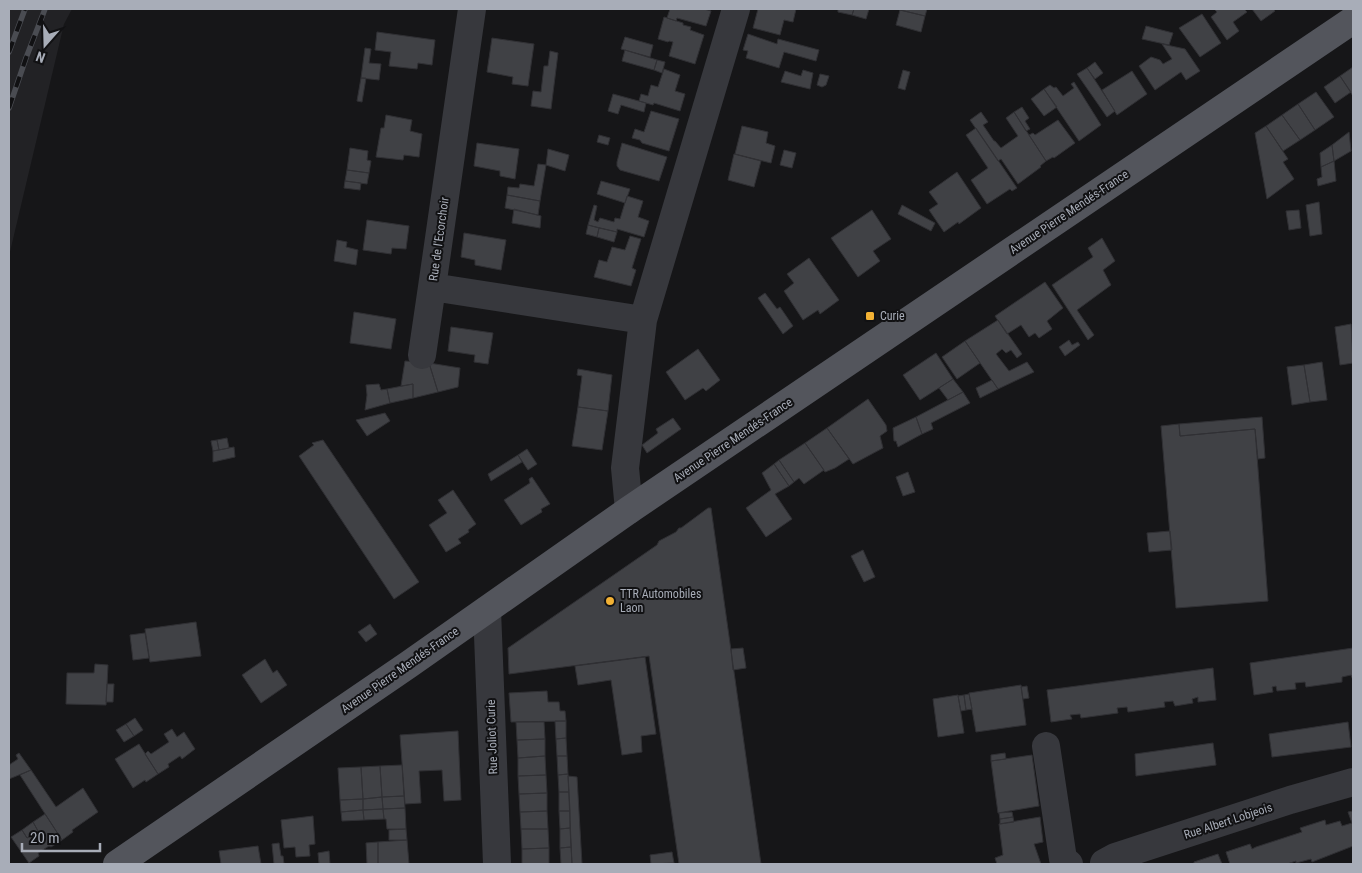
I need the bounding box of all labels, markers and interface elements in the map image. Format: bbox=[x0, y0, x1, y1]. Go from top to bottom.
north arrow bbox=[20, 20, 70, 70]
text: N bbox=[34, 48, 47, 66]
street label: Avenue Pierre Mendés-France bbox=[1007, 167, 1131, 257]
street label: Rue de l'Ecorchoir bbox=[426, 196, 452, 282]
place label: Curie bbox=[880, 309, 905, 323]
marker: Curie bbox=[864, 310, 876, 322]
street label: Avenue Pierre Mendés-France bbox=[671, 395, 795, 485]
place label: TTR Automobiles Laon bbox=[620, 587, 701, 615]
marker: TTR Automobiles Laon bbox=[604, 595, 616, 607]
street label: Avenue Pierre Mendés-France bbox=[339, 624, 462, 716]
street label: Rue Joliot Curie bbox=[484, 699, 500, 775]
street label: Rue Albert Lobjeois bbox=[1182, 800, 1274, 842]
scale bar bbox=[22, 820, 100, 852]
text: 20 m bbox=[30, 829, 60, 847]

